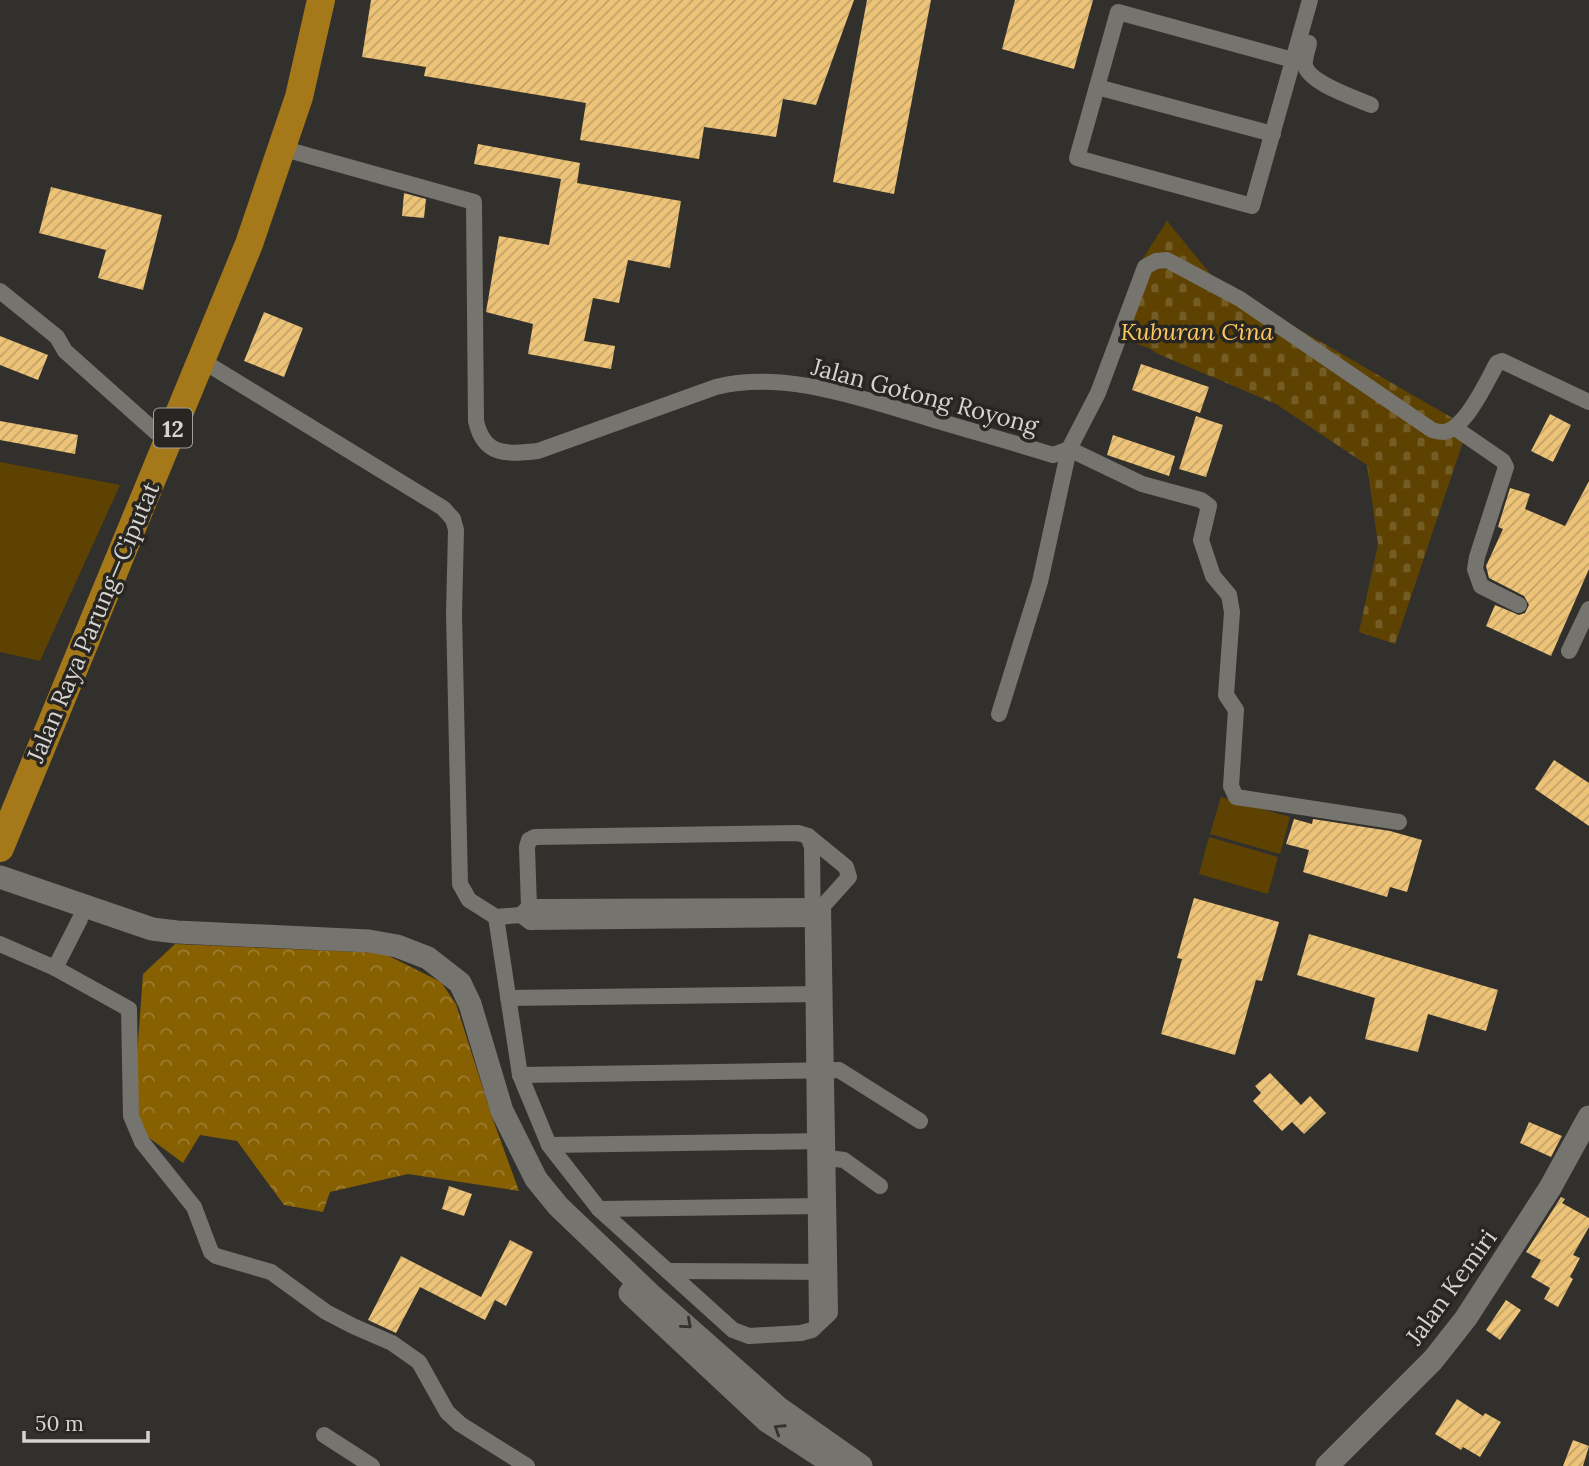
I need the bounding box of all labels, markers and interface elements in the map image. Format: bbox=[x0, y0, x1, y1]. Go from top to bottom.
park label: Kuburan Cina bbox=[1121, 316, 1274, 347]
street label: Jalan Gotong Royong bbox=[807, 351, 1043, 441]
road number: 12 bbox=[154, 408, 192, 448]
street label: Jalan Raya Parung—Ciputat bbox=[19, 476, 167, 768]
street label: Jalan Kemiri bbox=[1398, 1223, 1503, 1352]
one-way arrow bbox=[679, 1316, 692, 1329]
scale bar bbox=[24, 1400, 149, 1444]
text: 50 m bbox=[35, 1410, 84, 1437]
one-way arrow bbox=[773, 1424, 786, 1437]

